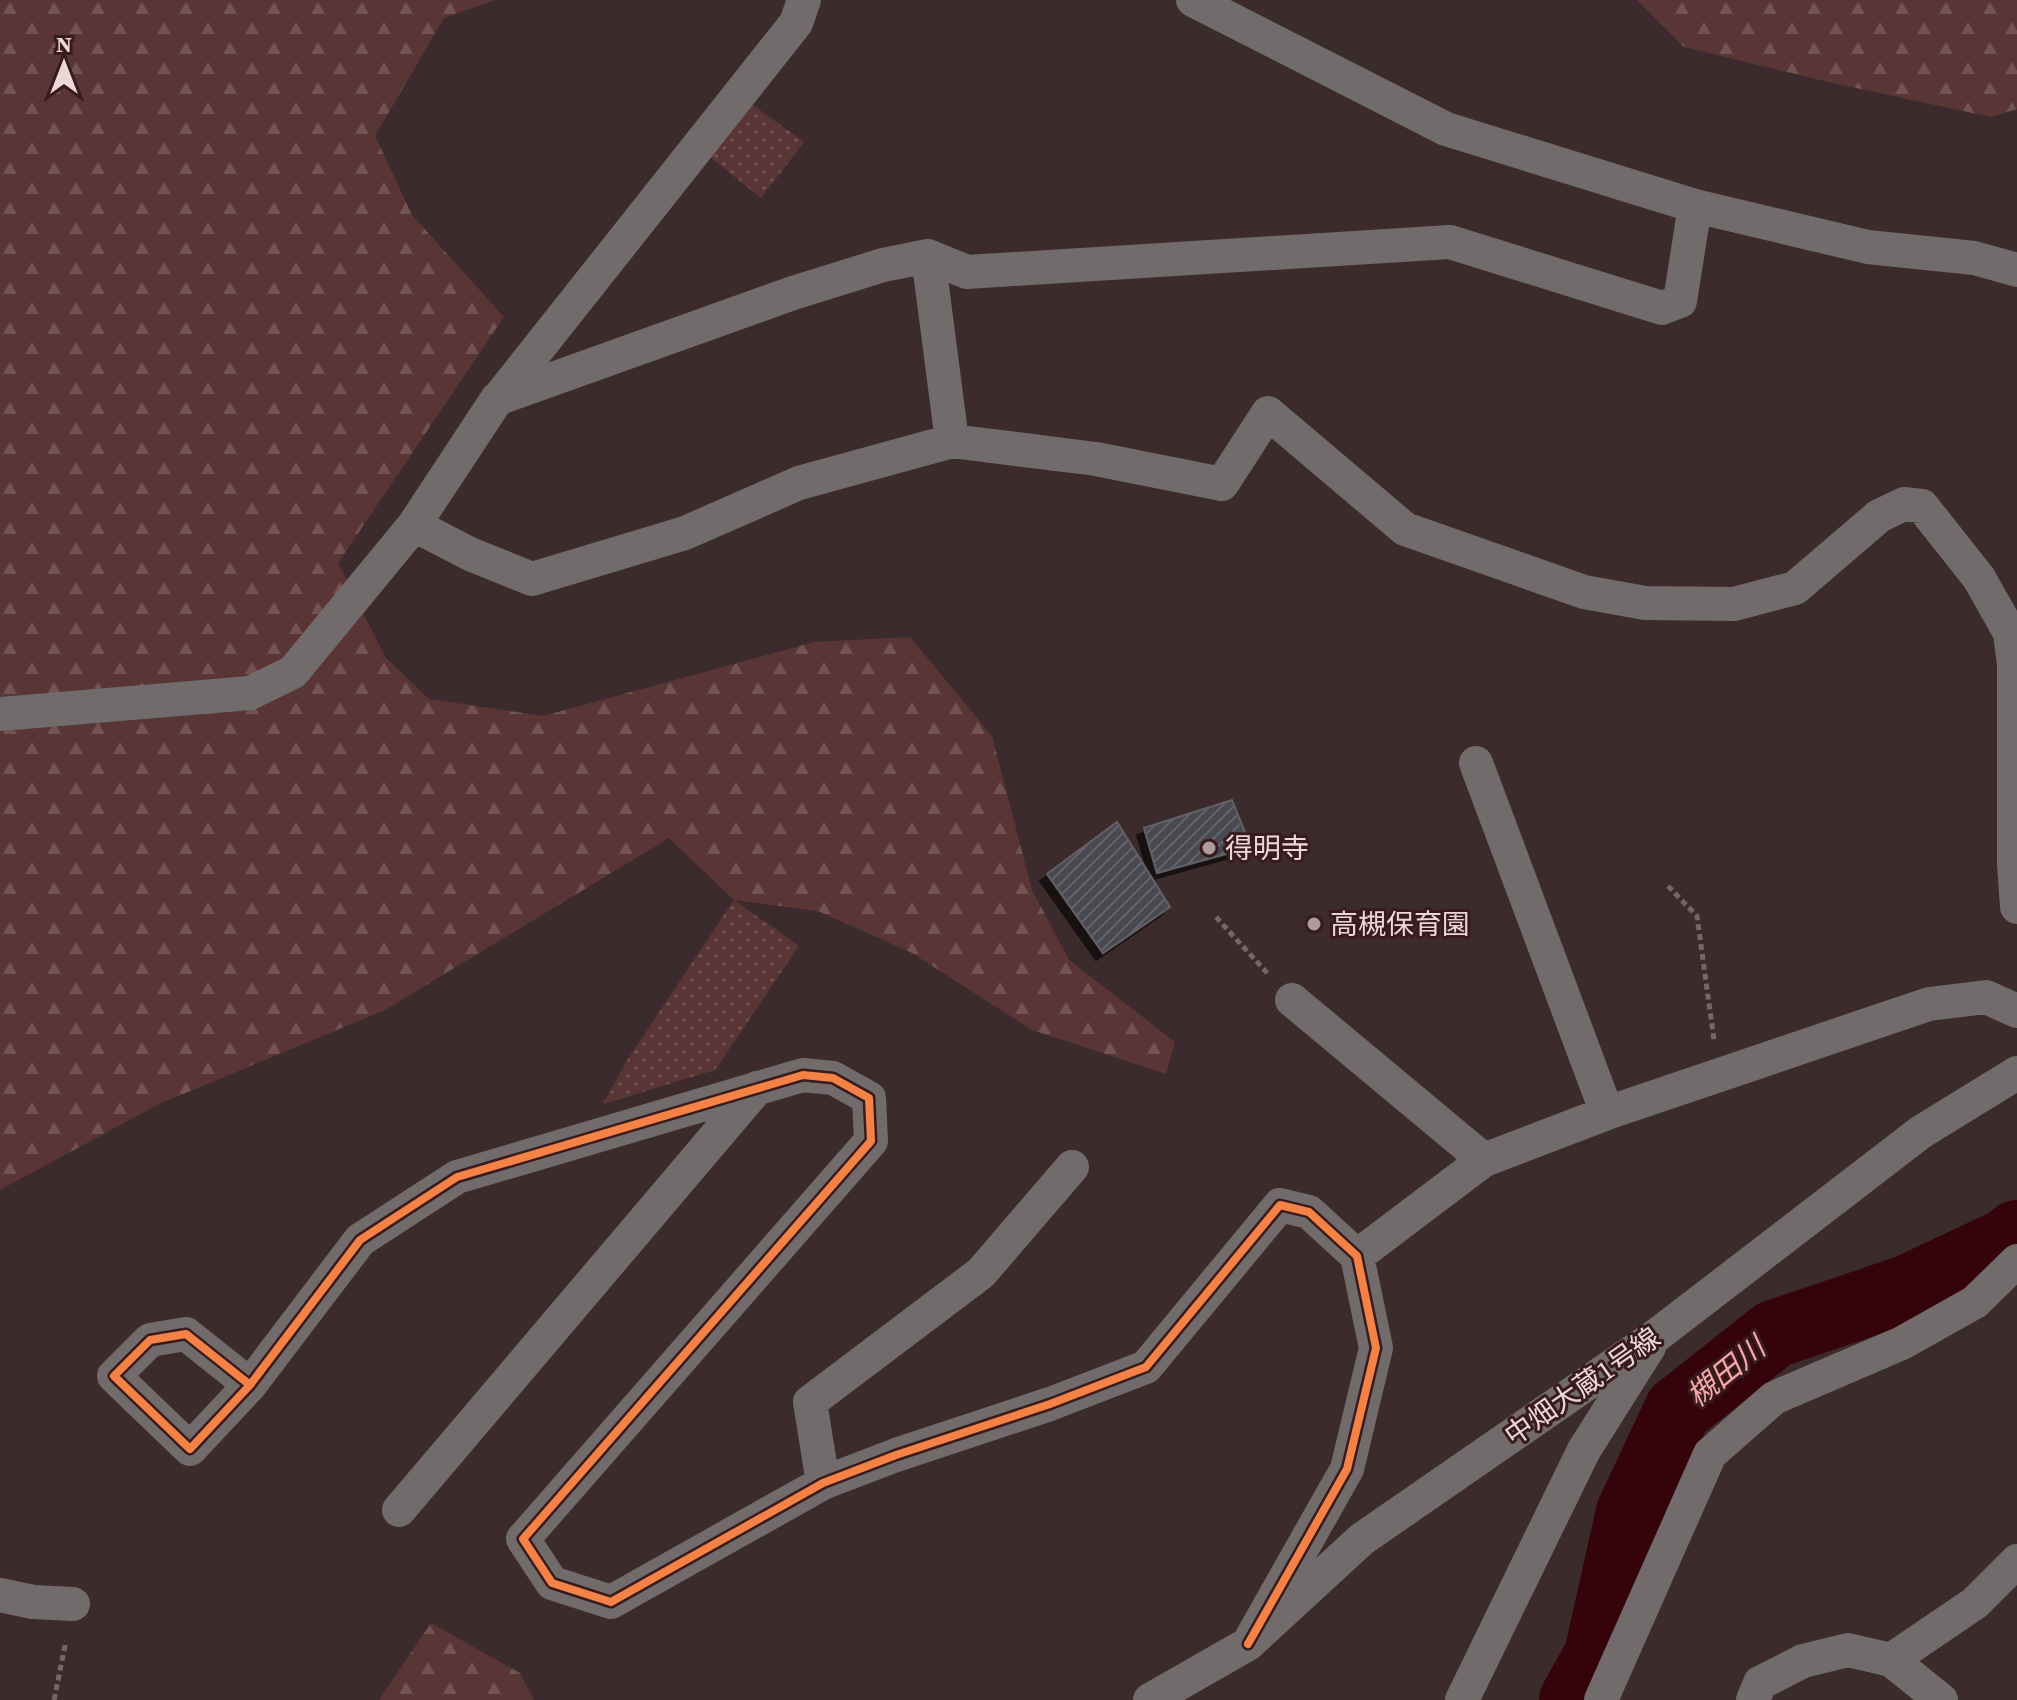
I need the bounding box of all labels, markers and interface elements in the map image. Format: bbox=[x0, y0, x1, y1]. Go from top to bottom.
north arrow bbox=[24, 24, 104, 104]
text: N bbox=[56, 29, 72, 59]
place label: 得明寺 bbox=[1225, 829, 1309, 867]
marker: 得明寺 bbox=[1200, 839, 1218, 857]
place label: 高槻保育園 bbox=[1330, 905, 1470, 943]
marker: 高槻保育園 bbox=[1305, 915, 1323, 933]
street label: 中畑大蔵1号線 bbox=[1497, 1318, 1667, 1454]
water label: 槻田川 bbox=[1678, 1325, 1776, 1416]

